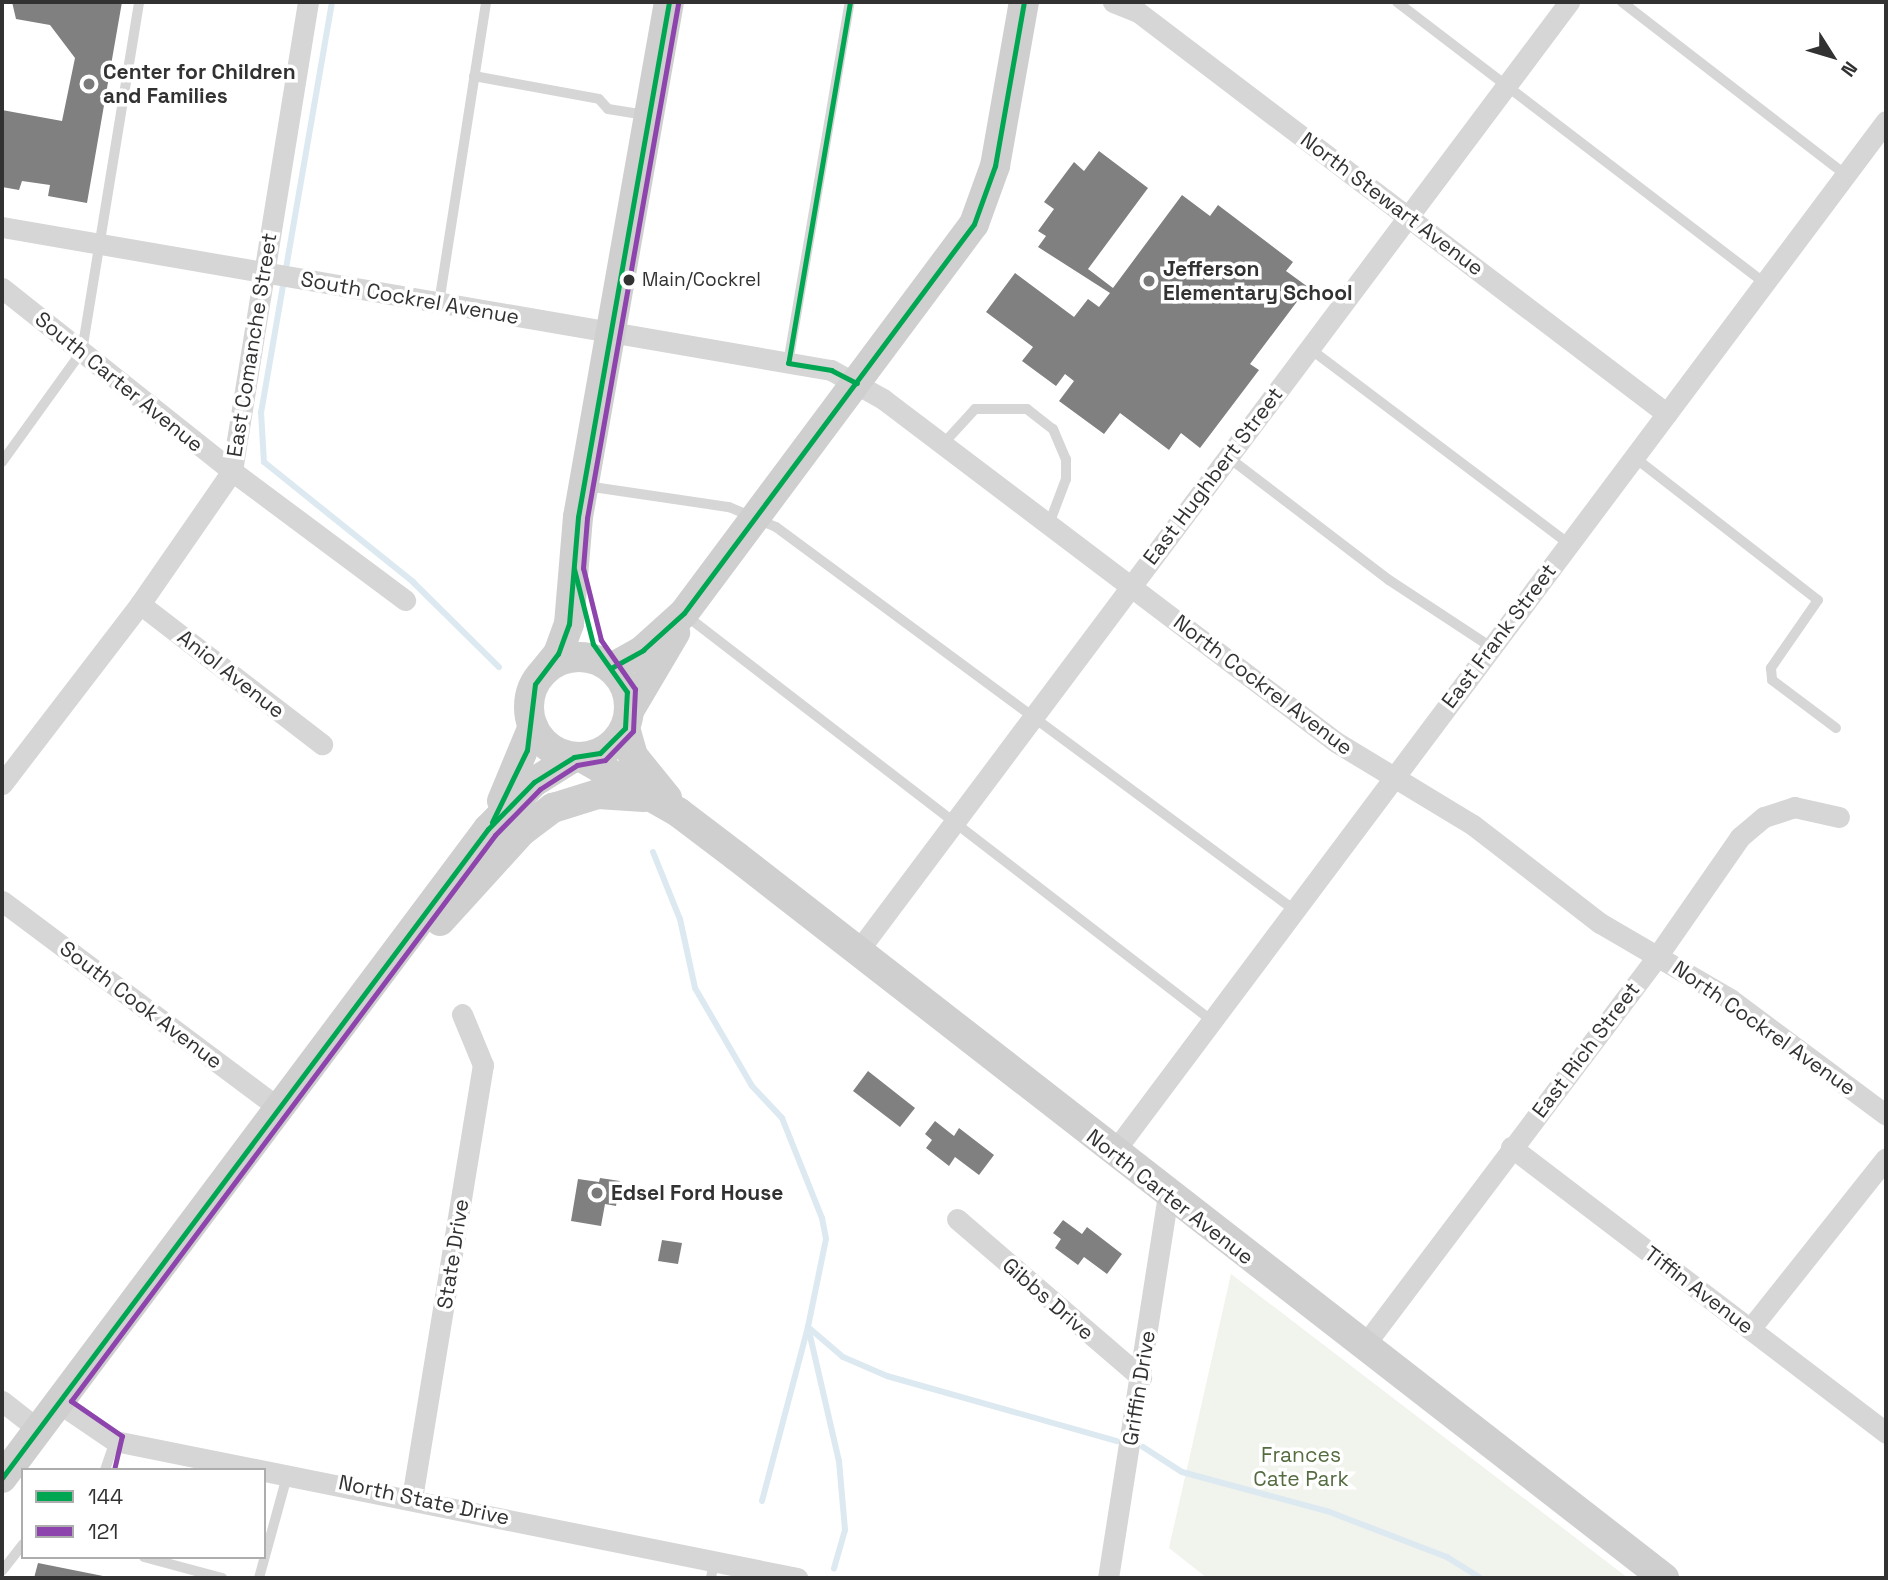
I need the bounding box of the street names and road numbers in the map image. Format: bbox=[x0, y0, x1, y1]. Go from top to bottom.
street label: North Stewart Avenue bbox=[1295, 127, 1489, 281]
street label: East Comanche Street bbox=[222, 231, 282, 459]
street label: South Cockrel Avenue bbox=[299, 266, 521, 330]
street label: South Carter Avenue bbox=[30, 306, 208, 458]
street label: East Hughbert Street bbox=[1138, 382, 1288, 570]
street label: East Frank Street bbox=[1436, 559, 1562, 713]
street label: North Cockrel Avenue bbox=[1168, 609, 1358, 761]
street label: Aniol Avenue bbox=[172, 624, 290, 724]
street label: South Cook Avenue bbox=[55, 936, 227, 1074]
street label: North Cockrel Avenue bbox=[1668, 955, 1860, 1101]
street label: East Rich Street bbox=[1527, 977, 1645, 1123]
street label: North Carter Avenue bbox=[1081, 1124, 1259, 1270]
street label: State Drive bbox=[432, 1197, 474, 1311]
street label: Tiffin Avenue bbox=[1639, 1241, 1759, 1339]
street label: Gibbs Drive bbox=[997, 1252, 1099, 1346]
street label: Griffin Drive bbox=[1117, 1329, 1161, 1447]
street label: North State Drive bbox=[336, 1470, 512, 1530]

